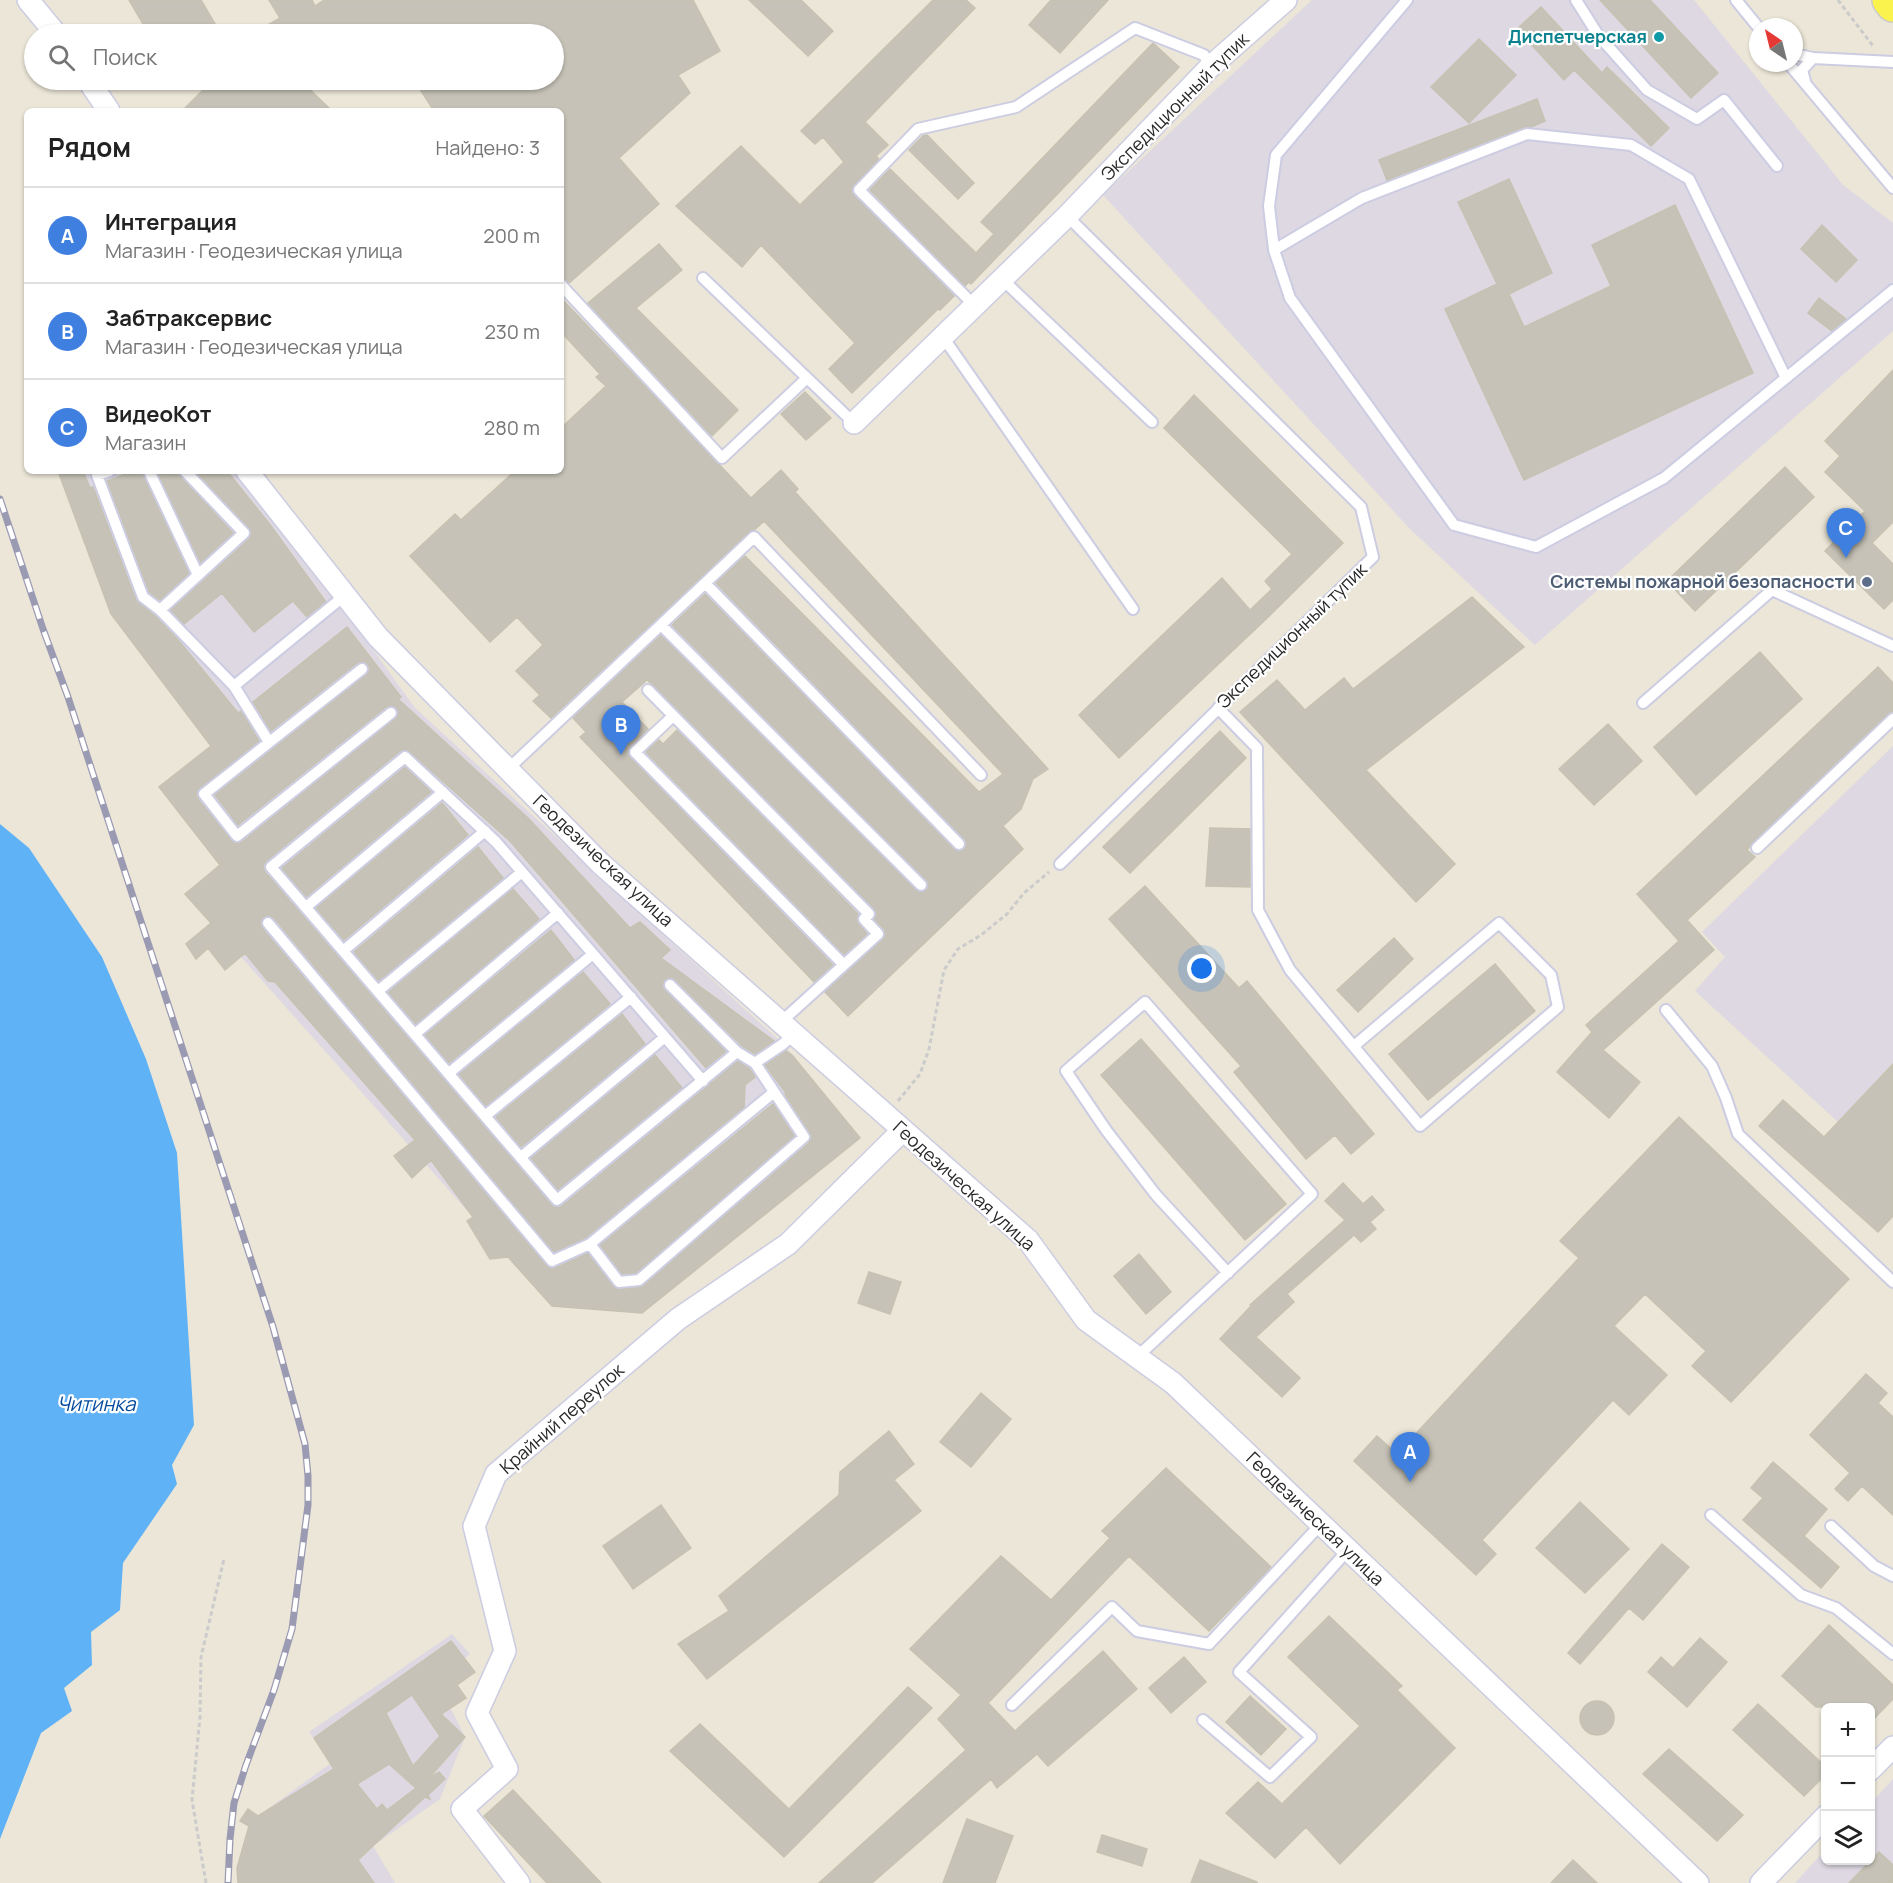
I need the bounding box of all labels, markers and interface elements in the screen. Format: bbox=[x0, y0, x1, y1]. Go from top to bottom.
north arrow bbox=[1749, 18, 1803, 72]
search box bbox=[24, 24, 564, 90]
place label: Диспетчерская bbox=[1508, 24, 1647, 48]
street label: Экспедиционный тупик bbox=[1095, 26, 1254, 186]
marker: Диспетчерская bbox=[1652, 30, 1666, 44]
icon: search bbox=[45, 41, 78, 74]
text: Поиск bbox=[93, 42, 157, 72]
text: Рядом bbox=[48, 129, 131, 165]
text: Найдено: 3 bbox=[435, 134, 540, 161]
text: Интеграция bbox=[105, 207, 237, 237]
text: A bbox=[61, 222, 74, 249]
text: 200 m bbox=[483, 222, 540, 249]
text: Магазин · Геодезическая улица bbox=[105, 237, 403, 264]
text: Забтраксервис bbox=[105, 303, 272, 333]
text: B bbox=[61, 318, 74, 345]
text: 230 m bbox=[484, 318, 540, 345]
text: Магазин · Геодезическая улица bbox=[105, 333, 403, 360]
text: ВидеоКот bbox=[105, 399, 211, 429]
text: C bbox=[60, 414, 75, 441]
text: 280 m bbox=[484, 414, 540, 441]
text: Магазин bbox=[105, 429, 186, 456]
pin: C bbox=[1826, 508, 1866, 558]
street label: Экспедиционный тупик bbox=[1211, 556, 1372, 713]
place label: Системы пожарной безопасности bbox=[1550, 569, 1855, 593]
marker: Системы пожарной безопасности bbox=[1860, 575, 1874, 589]
pin: B bbox=[602, 706, 640, 755]
street label: Геодезическая улица bbox=[528, 789, 679, 932]
your location bbox=[1187, 954, 1216, 983]
street label: Геодезическая улица bbox=[889, 1115, 1041, 1256]
street label: Крайний переулок bbox=[494, 1357, 629, 1479]
water label: Читинка bbox=[57, 1390, 136, 1417]
pin: A bbox=[1390, 1432, 1430, 1482]
street label: Геодезическая улица bbox=[1241, 1446, 1390, 1591]
map controls bbox=[1821, 1703, 1875, 1865]
button: + bbox=[1821, 1703, 1875, 1757]
button: − bbox=[1821, 1757, 1875, 1811]
button: layers bbox=[1821, 1811, 1875, 1865]

